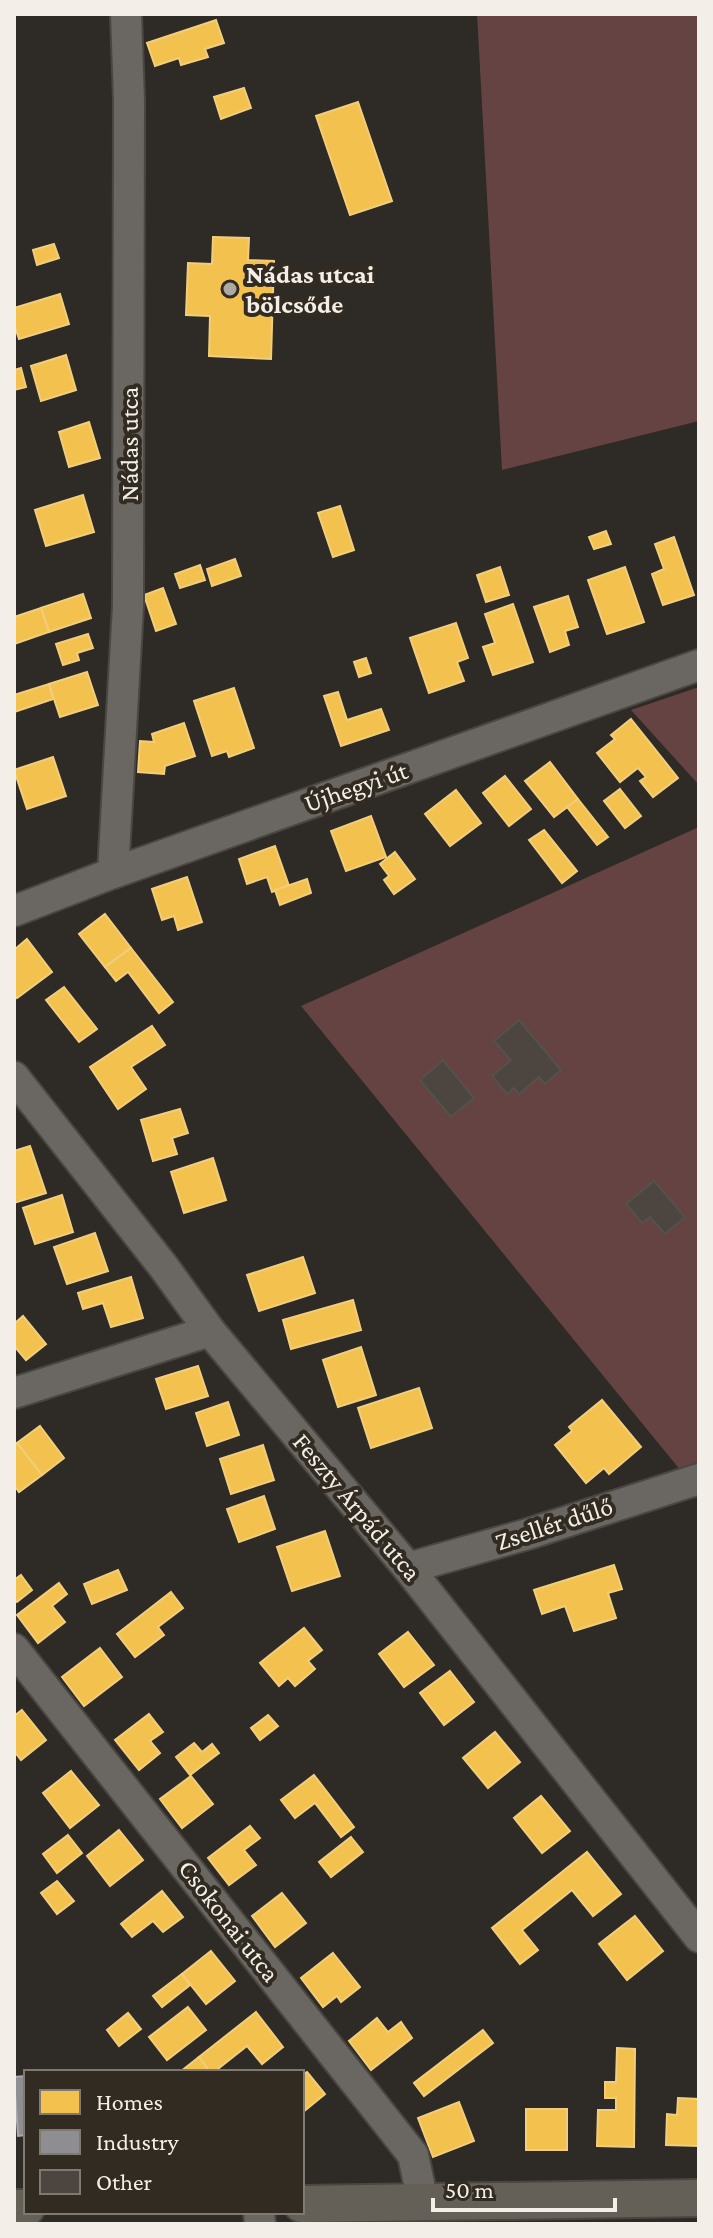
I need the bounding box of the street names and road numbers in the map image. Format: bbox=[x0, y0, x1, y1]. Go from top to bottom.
street label: Nádas utca bbox=[115, 387, 144, 501]
street label: Újhegyi út bbox=[301, 756, 412, 818]
street label: Feszty Árpád utca bbox=[287, 1427, 427, 1587]
street label: Zsellér dűlő bbox=[492, 1491, 616, 1557]
street label: Csokonai utca bbox=[173, 1854, 285, 1988]

